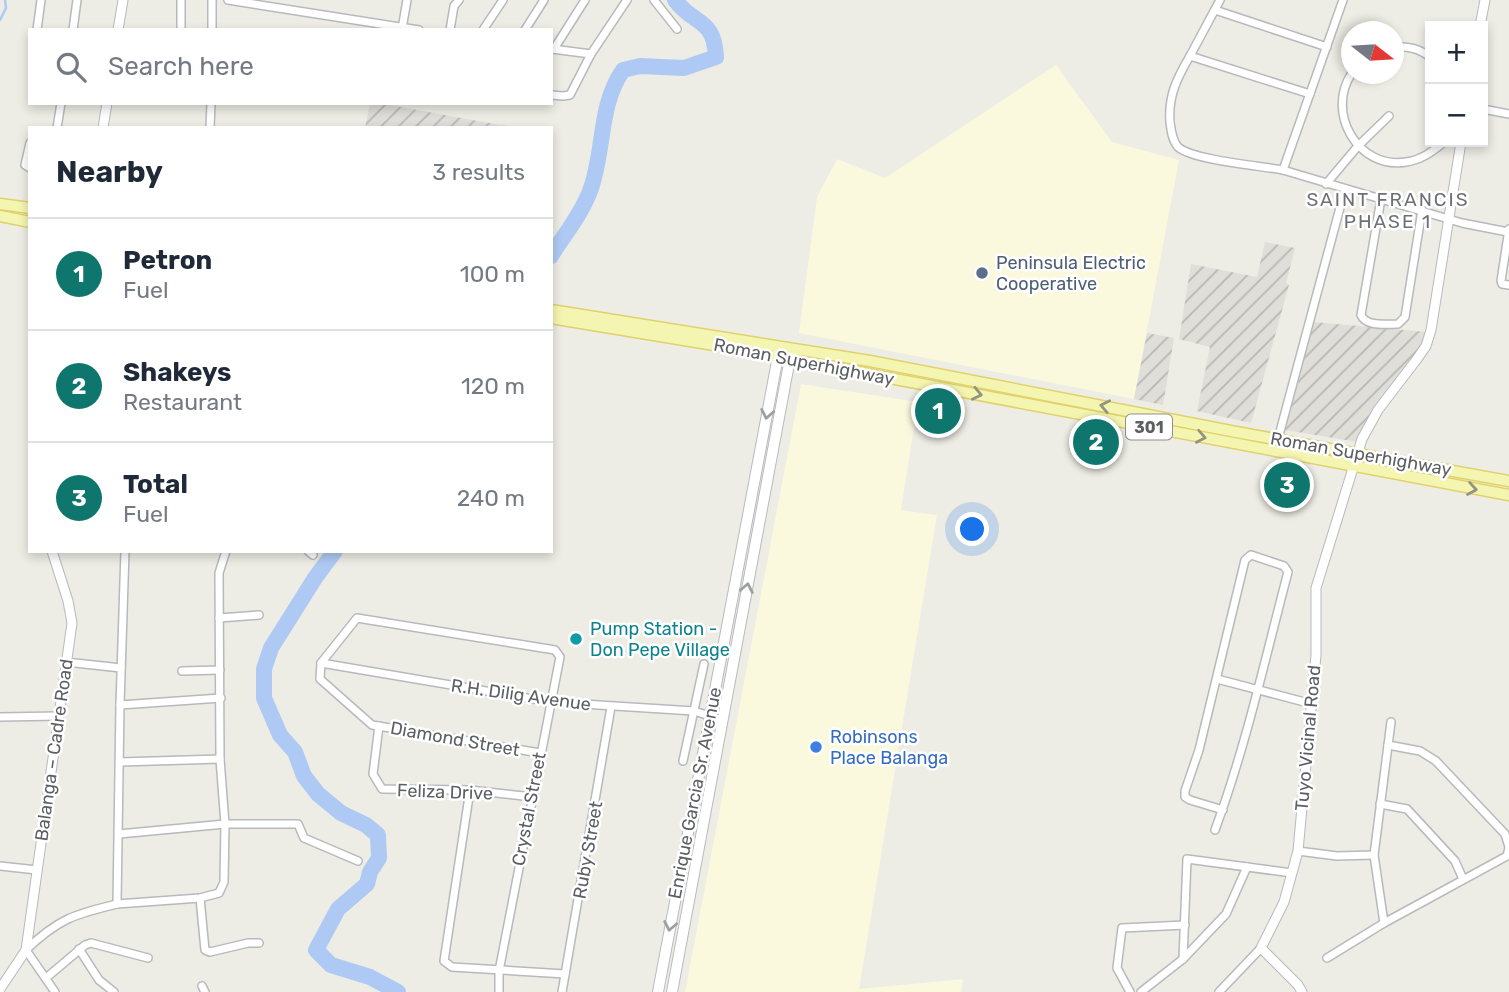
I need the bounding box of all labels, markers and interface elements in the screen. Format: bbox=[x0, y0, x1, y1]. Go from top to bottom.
north arrow bbox=[1341, 21, 1404, 84]
map controls bbox=[1425, 21, 1488, 147]
button: + bbox=[1425, 21, 1488, 84]
search box bbox=[28, 28, 553, 105]
icon: search bbox=[52, 48, 90, 86]
text: Search here bbox=[108, 51, 254, 82]
button: − bbox=[1425, 84, 1488, 147]
text: Nearby bbox=[56, 154, 163, 190]
text: 3 results bbox=[432, 158, 525, 186]
district label: SAINT FRANCIS PHASE 1 bbox=[1306, 188, 1470, 233]
text: Petron bbox=[123, 245, 212, 276]
place label: Peninsula Electric Cooperative bbox=[996, 252, 1146, 295]
text: 1 bbox=[73, 260, 85, 288]
text: 100 m bbox=[460, 260, 525, 288]
marker: Peninsula Electric Cooperative bbox=[974, 265, 990, 281]
text: Fuel bbox=[123, 276, 169, 304]
street label: Roman Superhighway bbox=[712, 334, 896, 390]
text: Shakeys bbox=[123, 357, 231, 388]
text: 2 bbox=[72, 372, 86, 400]
text: 120 m bbox=[461, 372, 525, 400]
pin: 1 bbox=[915, 385, 961, 437]
one-way arrow bbox=[971, 386, 983, 401]
text: Restaurant bbox=[123, 388, 242, 416]
one-way arrow bbox=[1099, 399, 1111, 414]
one-way arrow bbox=[760, 408, 775, 420]
road number: 301 bbox=[1126, 414, 1172, 440]
pin: 2 bbox=[1073, 416, 1119, 468]
street label: Roman Superhighway bbox=[1269, 427, 1453, 481]
one-way arrow bbox=[1195, 429, 1207, 444]
pin: 3 bbox=[1264, 459, 1310, 511]
text: Total bbox=[123, 469, 188, 500]
one-way arrow bbox=[1466, 480, 1478, 495]
text: 3 bbox=[71, 484, 87, 512]
text: 240 m bbox=[457, 484, 525, 512]
text: Fuel bbox=[123, 500, 169, 528]
your location bbox=[955, 512, 989, 546]
one-way arrow bbox=[738, 582, 753, 594]
place label: Pump Station - Don Pepe Village bbox=[590, 618, 730, 661]
marker: Pump Station - Don Pepe Village bbox=[568, 631, 584, 647]
street label: Balanga – Cadre Road bbox=[30, 658, 78, 842]
street label: Tuyo Vicinal Road bbox=[1291, 664, 1325, 812]
street label: R.H. Dilig Avenue bbox=[450, 674, 592, 716]
street label: Enrique Garcia Sr. Avenue bbox=[664, 685, 726, 901]
street label: Diamond Street bbox=[389, 717, 521, 761]
place label: Robinsons Place Balanga bbox=[830, 726, 948, 769]
marker: Robinsons Place Balanga bbox=[808, 739, 824, 755]
street label: Crystal Street bbox=[507, 750, 551, 868]
street label: Feliza Drive bbox=[397, 779, 493, 805]
street label: Ruby Street bbox=[569, 799, 607, 901]
one-way arrow bbox=[663, 920, 678, 932]

